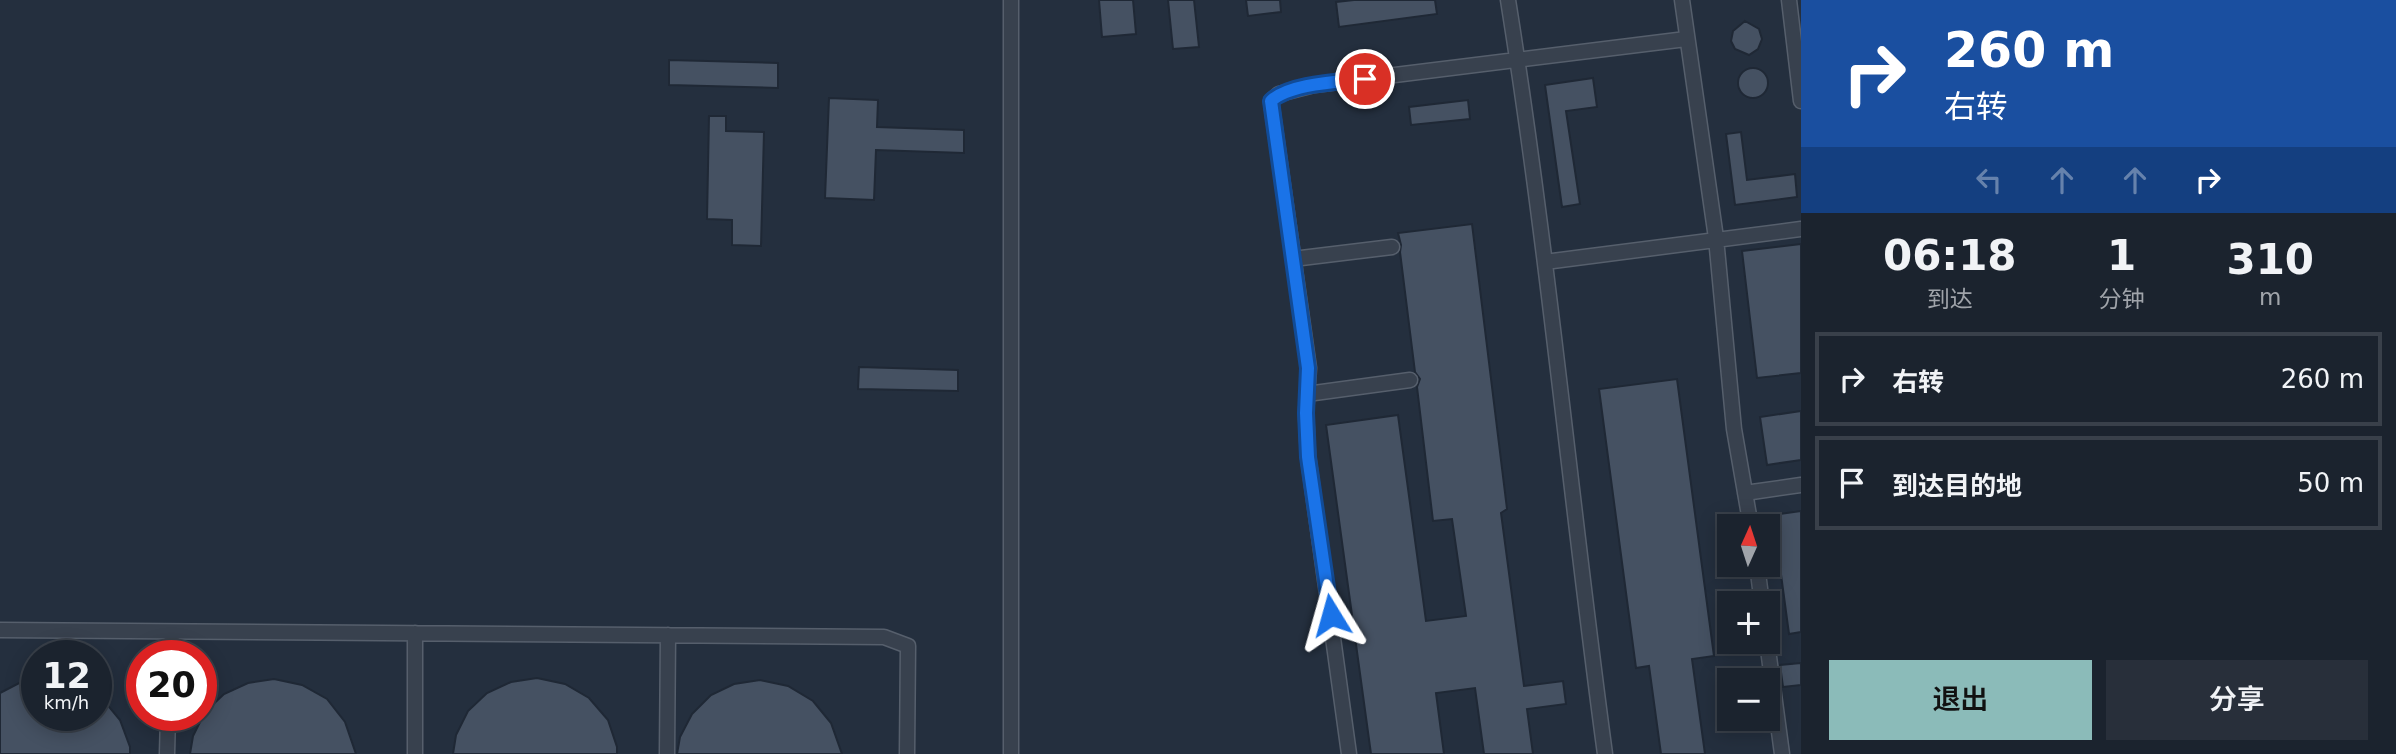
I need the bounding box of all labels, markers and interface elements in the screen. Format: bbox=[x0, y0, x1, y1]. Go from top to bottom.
text: 260 m bbox=[1944, 22, 2114, 79]
icon: right bbox=[1829, 28, 1920, 119]
pin bbox=[1335, 49, 1395, 109]
icon: arrive bbox=[1346, 60, 1384, 98]
text: 右转 bbox=[1944, 88, 2008, 126]
icon: left bbox=[1970, 161, 2008, 199]
icon: ahead bbox=[2043, 161, 2081, 199]
icon: ahead bbox=[2116, 161, 2154, 199]
icon: right bbox=[2189, 161, 2227, 199]
text: 06:18 bbox=[1883, 231, 2017, 280]
text: 1 bbox=[2107, 231, 2136, 280]
text: 310 bbox=[2226, 235, 2314, 284]
text: m bbox=[2259, 284, 2281, 310]
text: 到达 bbox=[1927, 286, 1973, 312]
text: 分钟 bbox=[2099, 286, 2145, 312]
icon: right bbox=[1833, 360, 1871, 398]
text: 260 m bbox=[2281, 364, 2364, 394]
text: 右转 bbox=[1892, 367, 1944, 397]
icon: arrive bbox=[1833, 464, 1871, 502]
text: 50 m bbox=[2297, 468, 2364, 498]
text: 到达目的地 bbox=[1892, 471, 2022, 501]
north arrow bbox=[1717, 514, 1780, 578]
map controls bbox=[1717, 514, 1780, 731]
position arrow bbox=[1294, 578, 1368, 652]
button: + bbox=[1717, 591, 1780, 654]
speed limit sign: 20 bbox=[126, 640, 217, 731]
text: 12 bbox=[42, 656, 91, 696]
button: 退出 bbox=[1829, 660, 2092, 740]
button: 分享 bbox=[2106, 660, 2368, 740]
button: − bbox=[1717, 668, 1780, 731]
text: km/h bbox=[44, 692, 89, 713]

